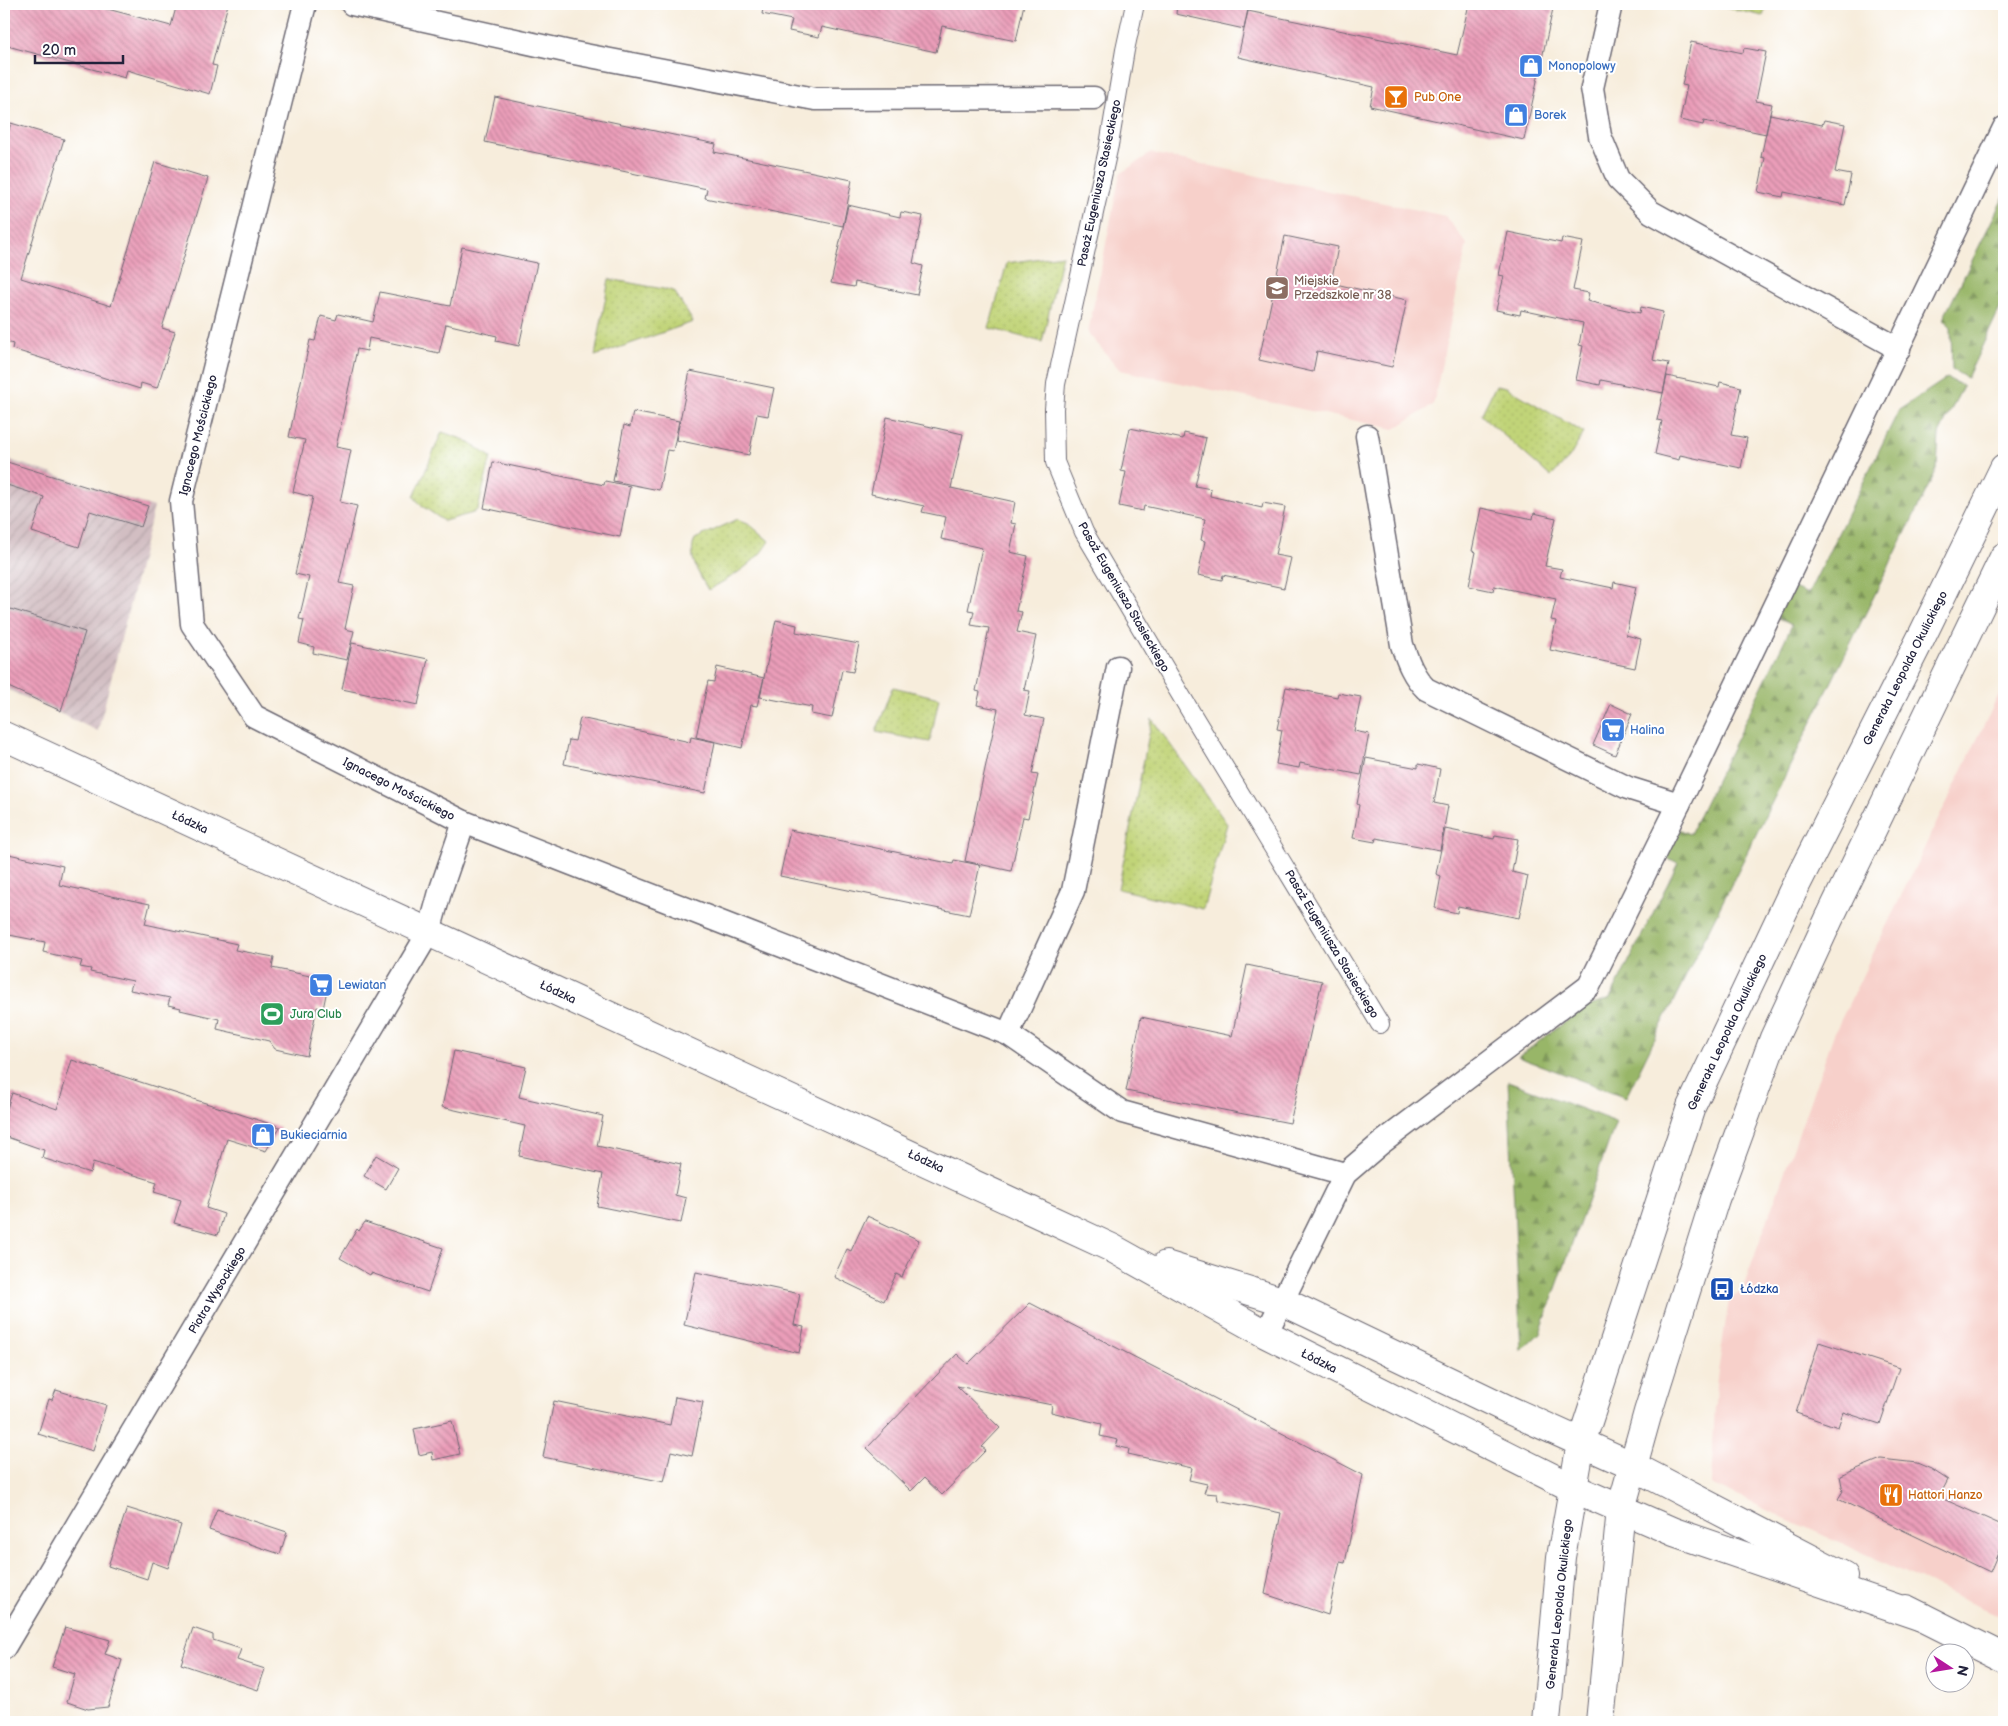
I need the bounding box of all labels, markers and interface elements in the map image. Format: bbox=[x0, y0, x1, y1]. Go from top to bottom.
scale bar bbox=[35, 32, 122, 64]
text: 20 m bbox=[42, 41, 76, 60]
shop icon: Monopolowy bbox=[1518, 53, 1544, 79]
place label: Monopolowy bbox=[1548, 59, 1616, 74]
bar icon: Pub One bbox=[1383, 84, 1409, 110]
place label: Pub One bbox=[1414, 90, 1461, 105]
street label: Pasaż Eugeniusza Stasieckiego bbox=[1074, 98, 1125, 268]
shop icon: Borek bbox=[1503, 102, 1529, 128]
place label: Borek bbox=[1534, 108, 1566, 123]
place label: Miejskie Przedszkole nr 38 bbox=[1294, 274, 1391, 303]
school or university icon: Miejskie Przedszkole nr 38 bbox=[1264, 275, 1290, 301]
street label: Ignacego Mościckiego bbox=[176, 373, 221, 497]
street label: Pasaż Eugeniusza Stasieckiego bbox=[1074, 520, 1173, 675]
street label: Generała Leopolda Okulickiego bbox=[1860, 588, 1951, 748]
supermarket icon: Halina bbox=[1600, 717, 1626, 743]
place label: Halina bbox=[1630, 723, 1665, 738]
street label: Ignacego Mościckiego bbox=[340, 755, 457, 824]
street label: Łódzka bbox=[169, 808, 211, 837]
street label: Pasaż Eugeniusza Stasieckiego bbox=[1281, 867, 1382, 1021]
street label: Generała Leopolda Okulickiego bbox=[1684, 951, 1771, 1113]
supermarket icon: Lewiatan bbox=[308, 972, 334, 998]
place label: Lewiatan bbox=[338, 978, 386, 993]
street label: Łódzka bbox=[537, 978, 579, 1007]
sports icon: Jura Club bbox=[259, 1001, 285, 1027]
place label: Jura Club bbox=[290, 1007, 342, 1022]
shop icon: Bukieciarnia bbox=[250, 1122, 276, 1148]
place label: Bukieciarnia bbox=[280, 1128, 348, 1143]
street label: Łódzka bbox=[905, 1147, 947, 1176]
street label: Piotra Wysockiego bbox=[185, 1244, 249, 1337]
bus stop icon: Łódzka bbox=[1709, 1276, 1735, 1302]
place label: Łódzka bbox=[1740, 1282, 1779, 1297]
street label: Łódzka bbox=[1298, 1346, 1340, 1377]
restaurant icon: Hattori Hanzo bbox=[1878, 1482, 1904, 1508]
place label: Hattori Hanzo bbox=[1908, 1488, 1983, 1503]
street label: Generała Leopolda Okulickiego bbox=[1543, 1518, 1576, 1690]
north arrow bbox=[1926, 1644, 1976, 1694]
text: N bbox=[1953, 1664, 1972, 1678]

